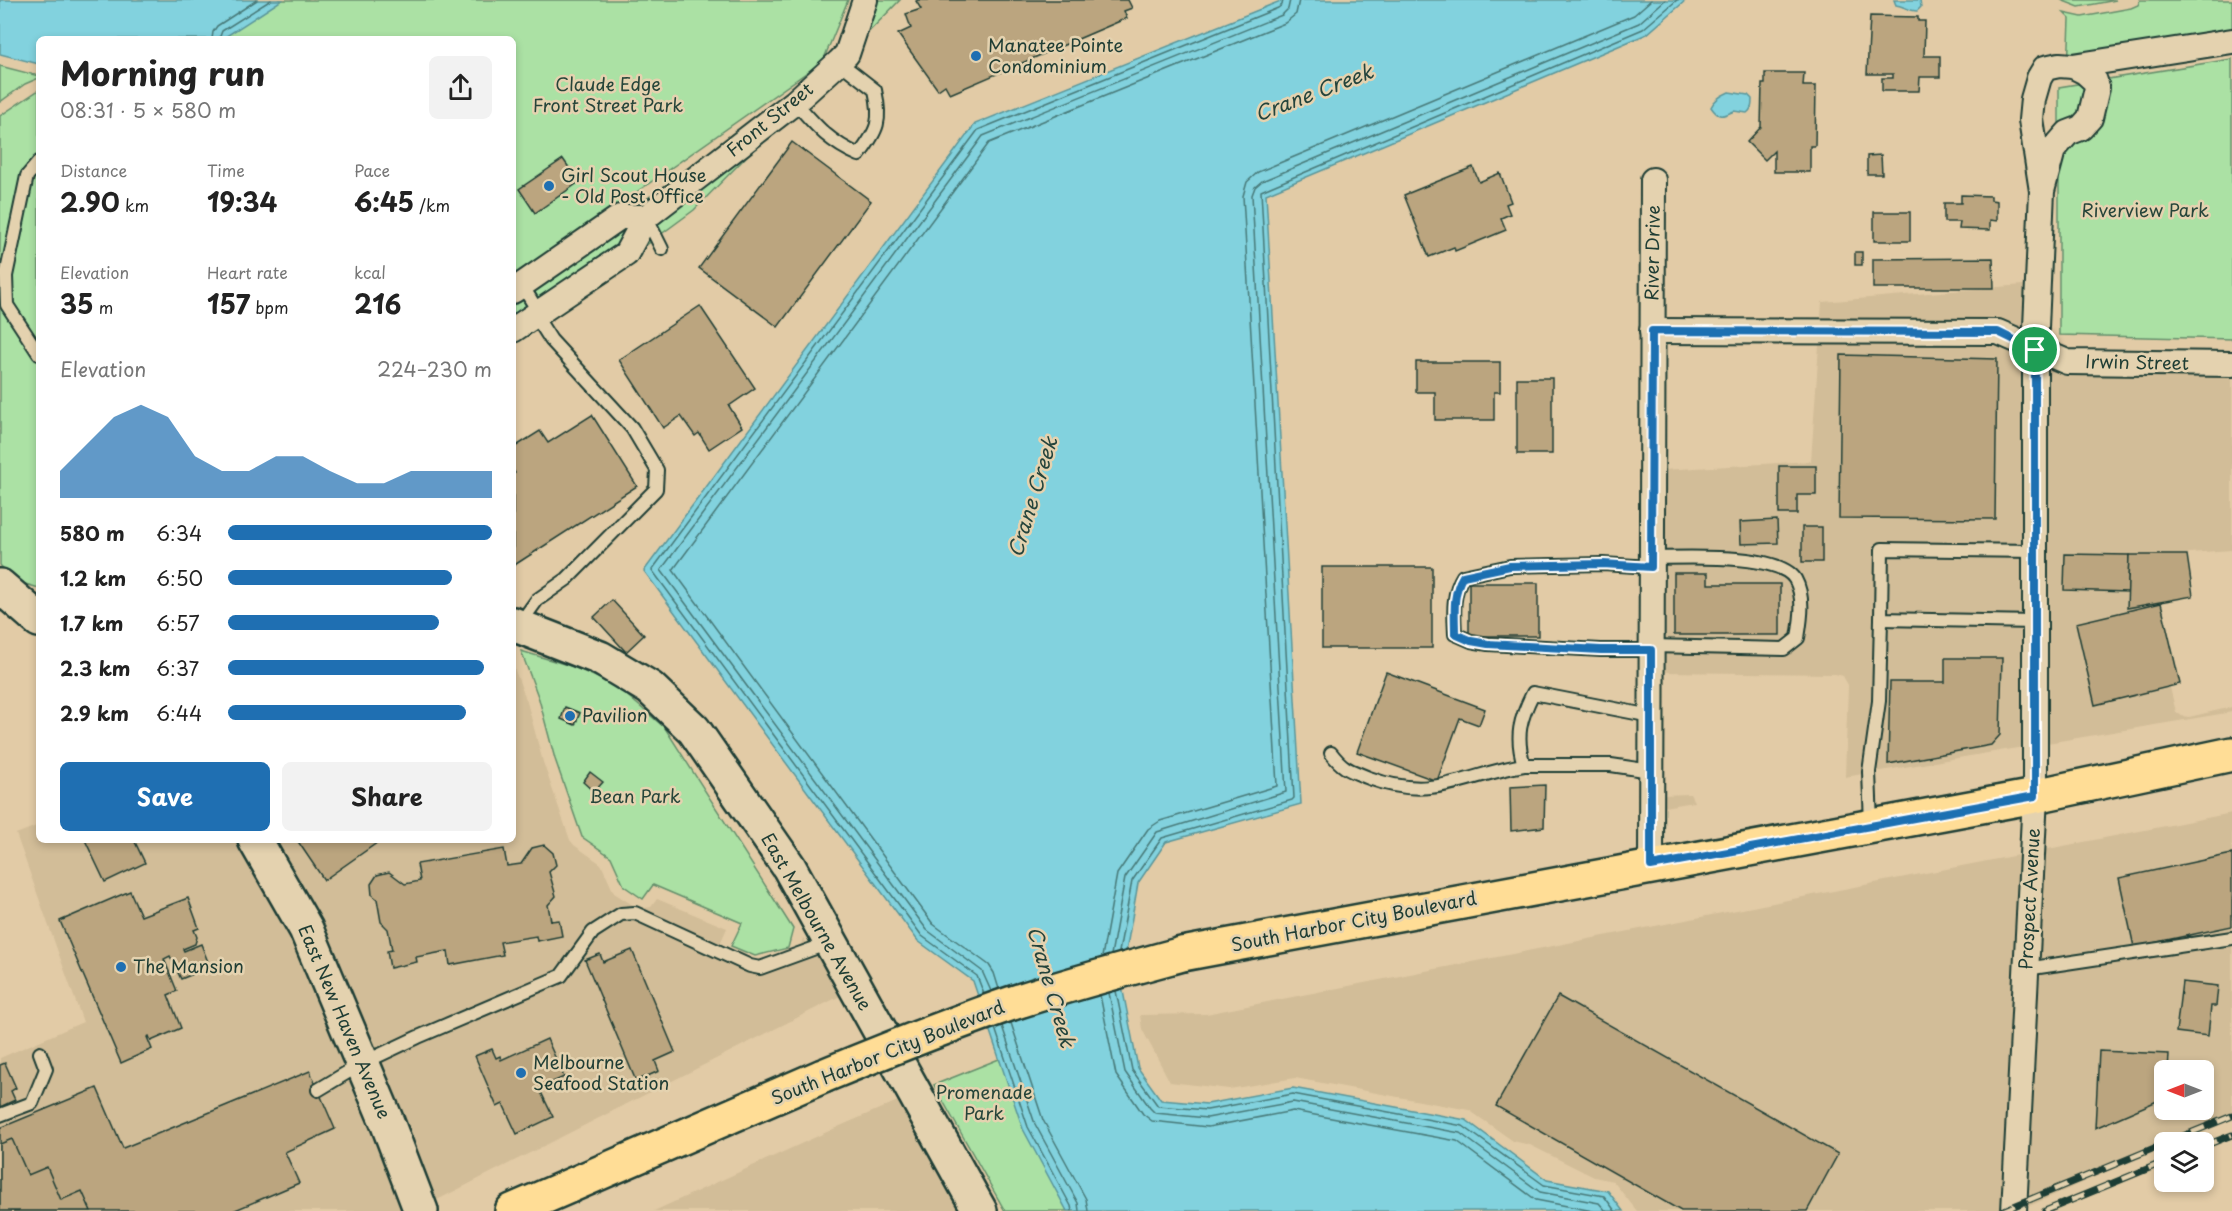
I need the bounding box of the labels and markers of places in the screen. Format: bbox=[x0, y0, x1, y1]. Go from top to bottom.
place label: Manatee Pointe Condominium bbox=[988, 31, 1124, 79]
marker: Manatee Pointe Condominium bbox=[969, 49, 983, 63]
place label: Girl Scout House - Old Post Office bbox=[561, 161, 707, 209]
marker: Girl Scout House - Old Post Office bbox=[542, 179, 556, 193]
pin bbox=[2009, 324, 2060, 375]
place label: Pavilion bbox=[582, 701, 648, 728]
marker: Pavilion bbox=[563, 709, 577, 723]
place label: The Mansion bbox=[133, 952, 244, 979]
marker: The Mansion bbox=[114, 960, 128, 974]
place label: Melbourne Seafood Station bbox=[533, 1048, 669, 1096]
marker: Melbourne Seafood Station bbox=[514, 1066, 528, 1080]

